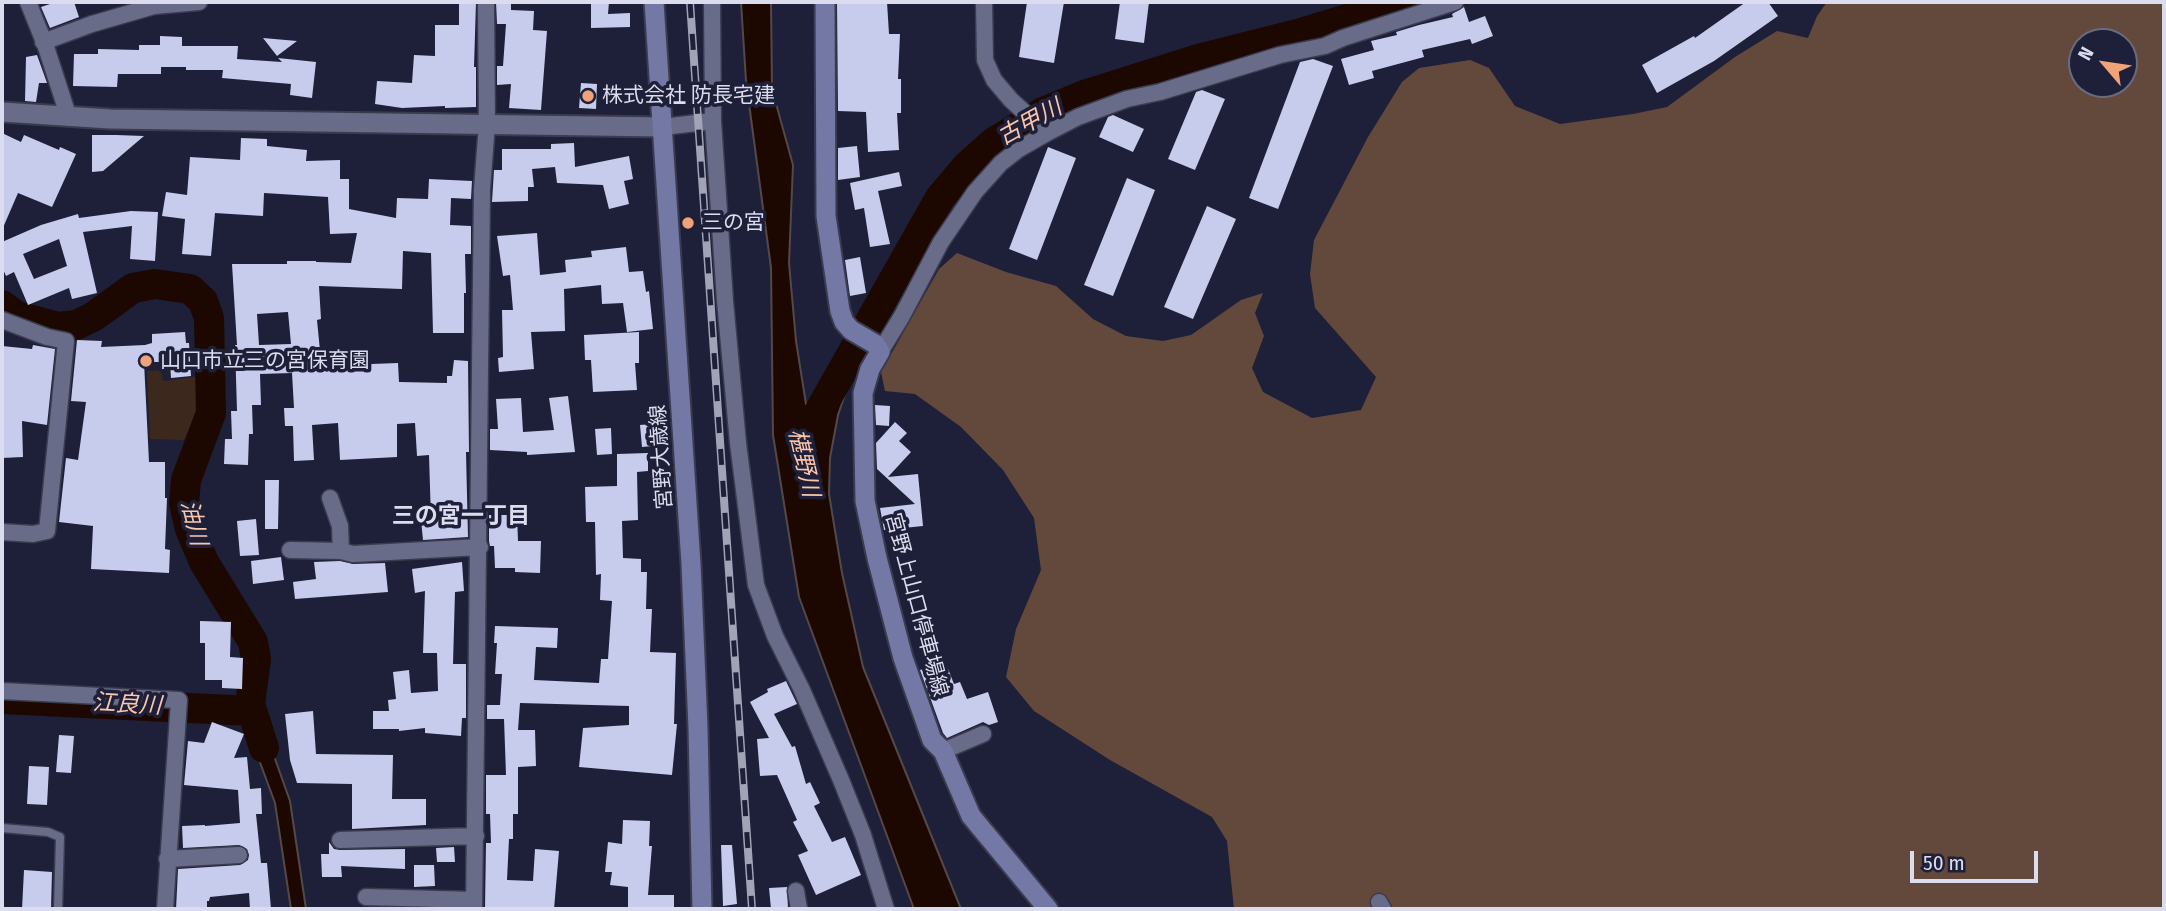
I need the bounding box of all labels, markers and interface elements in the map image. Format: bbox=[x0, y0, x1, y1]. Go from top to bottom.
north arrow bbox=[2068, 28, 2138, 98]
text: N bbox=[2073, 43, 2099, 64]
place label: 株式会社 防長宅建 bbox=[602, 83, 775, 109]
marker: 株式会社 防長宅建 bbox=[580, 88, 596, 104]
water label: 古甲川 bbox=[993, 94, 1067, 152]
place label: 三の宮 bbox=[702, 210, 765, 236]
marker: 三の宮 bbox=[680, 215, 696, 231]
place label: 山口市立三の宮保育園 bbox=[160, 348, 370, 374]
marker: 山口市立三の宮保育園 bbox=[138, 353, 154, 369]
street label: 宮野大歳線 bbox=[646, 404, 678, 510]
water label: 椹野川 bbox=[782, 426, 824, 500]
water label: 油川 bbox=[174, 497, 212, 549]
district label: 三の宮一丁目 bbox=[392, 503, 530, 531]
street label: 宮野上山口停車場線 bbox=[879, 510, 953, 700]
water label: 江良川 bbox=[92, 689, 162, 721]
scale bar bbox=[1914, 838, 2042, 882]
text: 50 m bbox=[1923, 850, 1965, 876]

